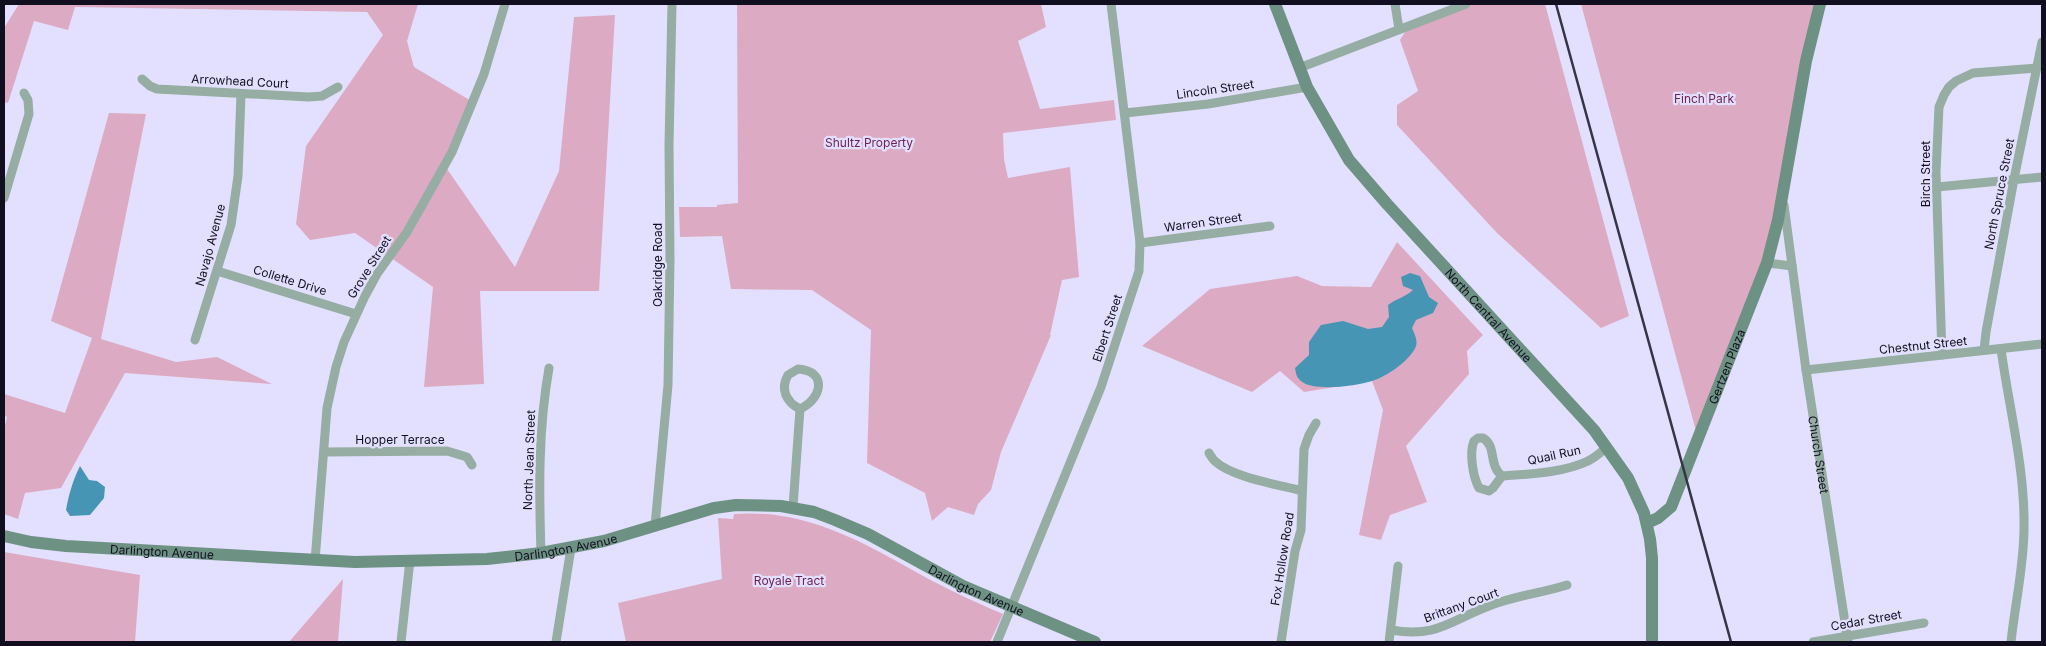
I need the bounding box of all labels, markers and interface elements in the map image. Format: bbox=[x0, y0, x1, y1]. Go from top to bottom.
street label: Arrowhead Court bbox=[191, 71, 289, 91]
street label: Lincoln Street bbox=[1175, 76, 1255, 102]
park label: Finch Park bbox=[1674, 91, 1734, 106]
park label: Shultz Property bbox=[825, 135, 913, 150]
street label: North Spruce Street bbox=[1981, 137, 2017, 251]
street label: Birch Street bbox=[1918, 141, 1933, 207]
street label: Navajo Avenue bbox=[192, 202, 228, 288]
street label: Warren Street bbox=[1163, 209, 1243, 235]
street label: Oakridge Road bbox=[650, 223, 665, 307]
street label: Grove Street bbox=[344, 233, 394, 301]
street label: Collette Drive bbox=[251, 262, 329, 298]
street label: North Central Avenue bbox=[1442, 265, 1535, 365]
street label: Elbert Street bbox=[1089, 292, 1125, 364]
street label: Gertzen Plaza bbox=[1705, 327, 1748, 406]
street label: Chestnut Street bbox=[1878, 333, 1968, 357]
street label: North Jean Street bbox=[520, 410, 538, 510]
street label: Church Street bbox=[1806, 415, 1832, 495]
street label: Hopper Terrace bbox=[355, 432, 445, 447]
street label: Quail Run bbox=[1526, 442, 1582, 468]
street label: Fox Hollow Road bbox=[1267, 511, 1297, 607]
street label: Darlington Avenue bbox=[514, 530, 619, 563]
street label: Darlington Avenue bbox=[110, 541, 214, 562]
street label: Darlington Avenue bbox=[926, 561, 1027, 619]
park label: Royale Tract bbox=[754, 573, 824, 588]
street label: Brittany Court bbox=[1422, 584, 1501, 625]
street label: Cedar Street bbox=[1829, 606, 1903, 634]

